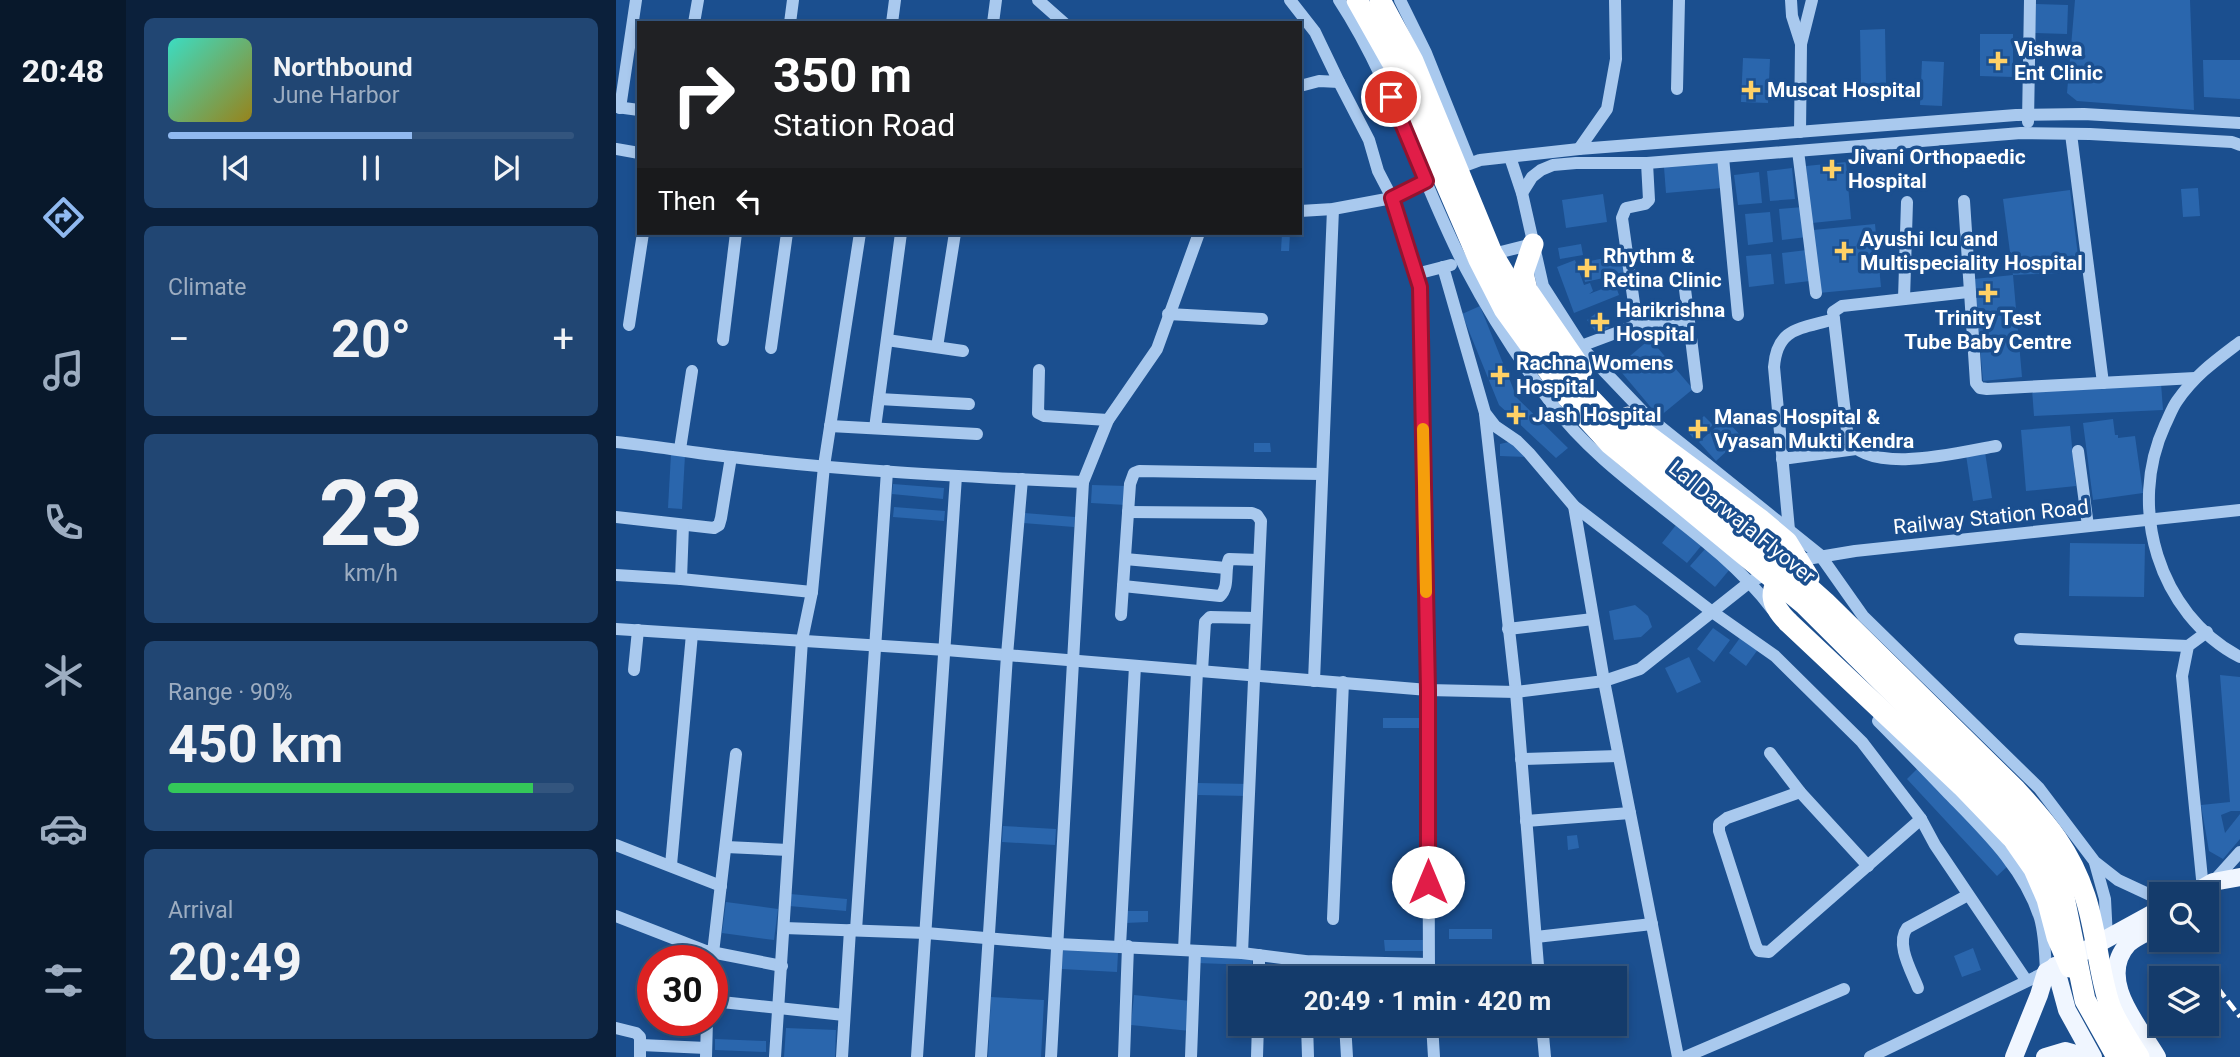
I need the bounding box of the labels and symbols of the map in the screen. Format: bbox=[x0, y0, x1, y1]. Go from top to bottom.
place label: Vishwa Ent Clinic bbox=[2014, 37, 2103, 85]
marker: Vishwa Ent Clinic bbox=[1988, 51, 2008, 71]
pin bbox=[1361, 67, 1421, 127]
place label: Muscat Hospital bbox=[1767, 78, 1921, 102]
marker: Muscat Hospital bbox=[1741, 80, 1761, 100]
place label: Jivani Orthopaedic Hospital bbox=[1848, 145, 2026, 193]
marker: Jivani Orthopaedic Hospital bbox=[1822, 159, 1842, 179]
place label: Ayushi Icu and Multispeciality Hospital bbox=[1860, 227, 2083, 275]
marker: Ayushi Icu and Multispeciality Hospital bbox=[1834, 241, 1854, 261]
place label: Rhythm & Retina Clinic bbox=[1603, 244, 1722, 292]
marker: Rhythm & Retina Clinic bbox=[1577, 258, 1597, 278]
marker: Trinity Test Tube Baby Centre bbox=[1978, 283, 1998, 303]
place label: Harikrishna Hospital bbox=[1616, 298, 1725, 346]
place label: Trinity Test Tube Baby Centre bbox=[1904, 306, 2072, 354]
marker: Harikrishna Hospital bbox=[1590, 312, 1610, 332]
place label: Rachna Womens Hospital bbox=[1516, 351, 1674, 399]
marker: Rachna Womens Hospital bbox=[1490, 365, 1510, 385]
place label: Jash Hospital bbox=[1532, 403, 1661, 427]
marker: Jash Hospital bbox=[1506, 405, 1526, 425]
place label: Manas Hospital & Vyasan Mukti Kendra bbox=[1714, 405, 1914, 453]
marker: Manas Hospital & Vyasan Mukti Kendra bbox=[1688, 419, 1708, 439]
street label: Lal Darwaja Flyover bbox=[1664, 456, 1820, 588]
street label: Railway Station Road bbox=[1892, 495, 2090, 539]
position arrow bbox=[1391, 845, 1465, 919]
speed limit sign: 30 bbox=[637, 945, 728, 1036]

